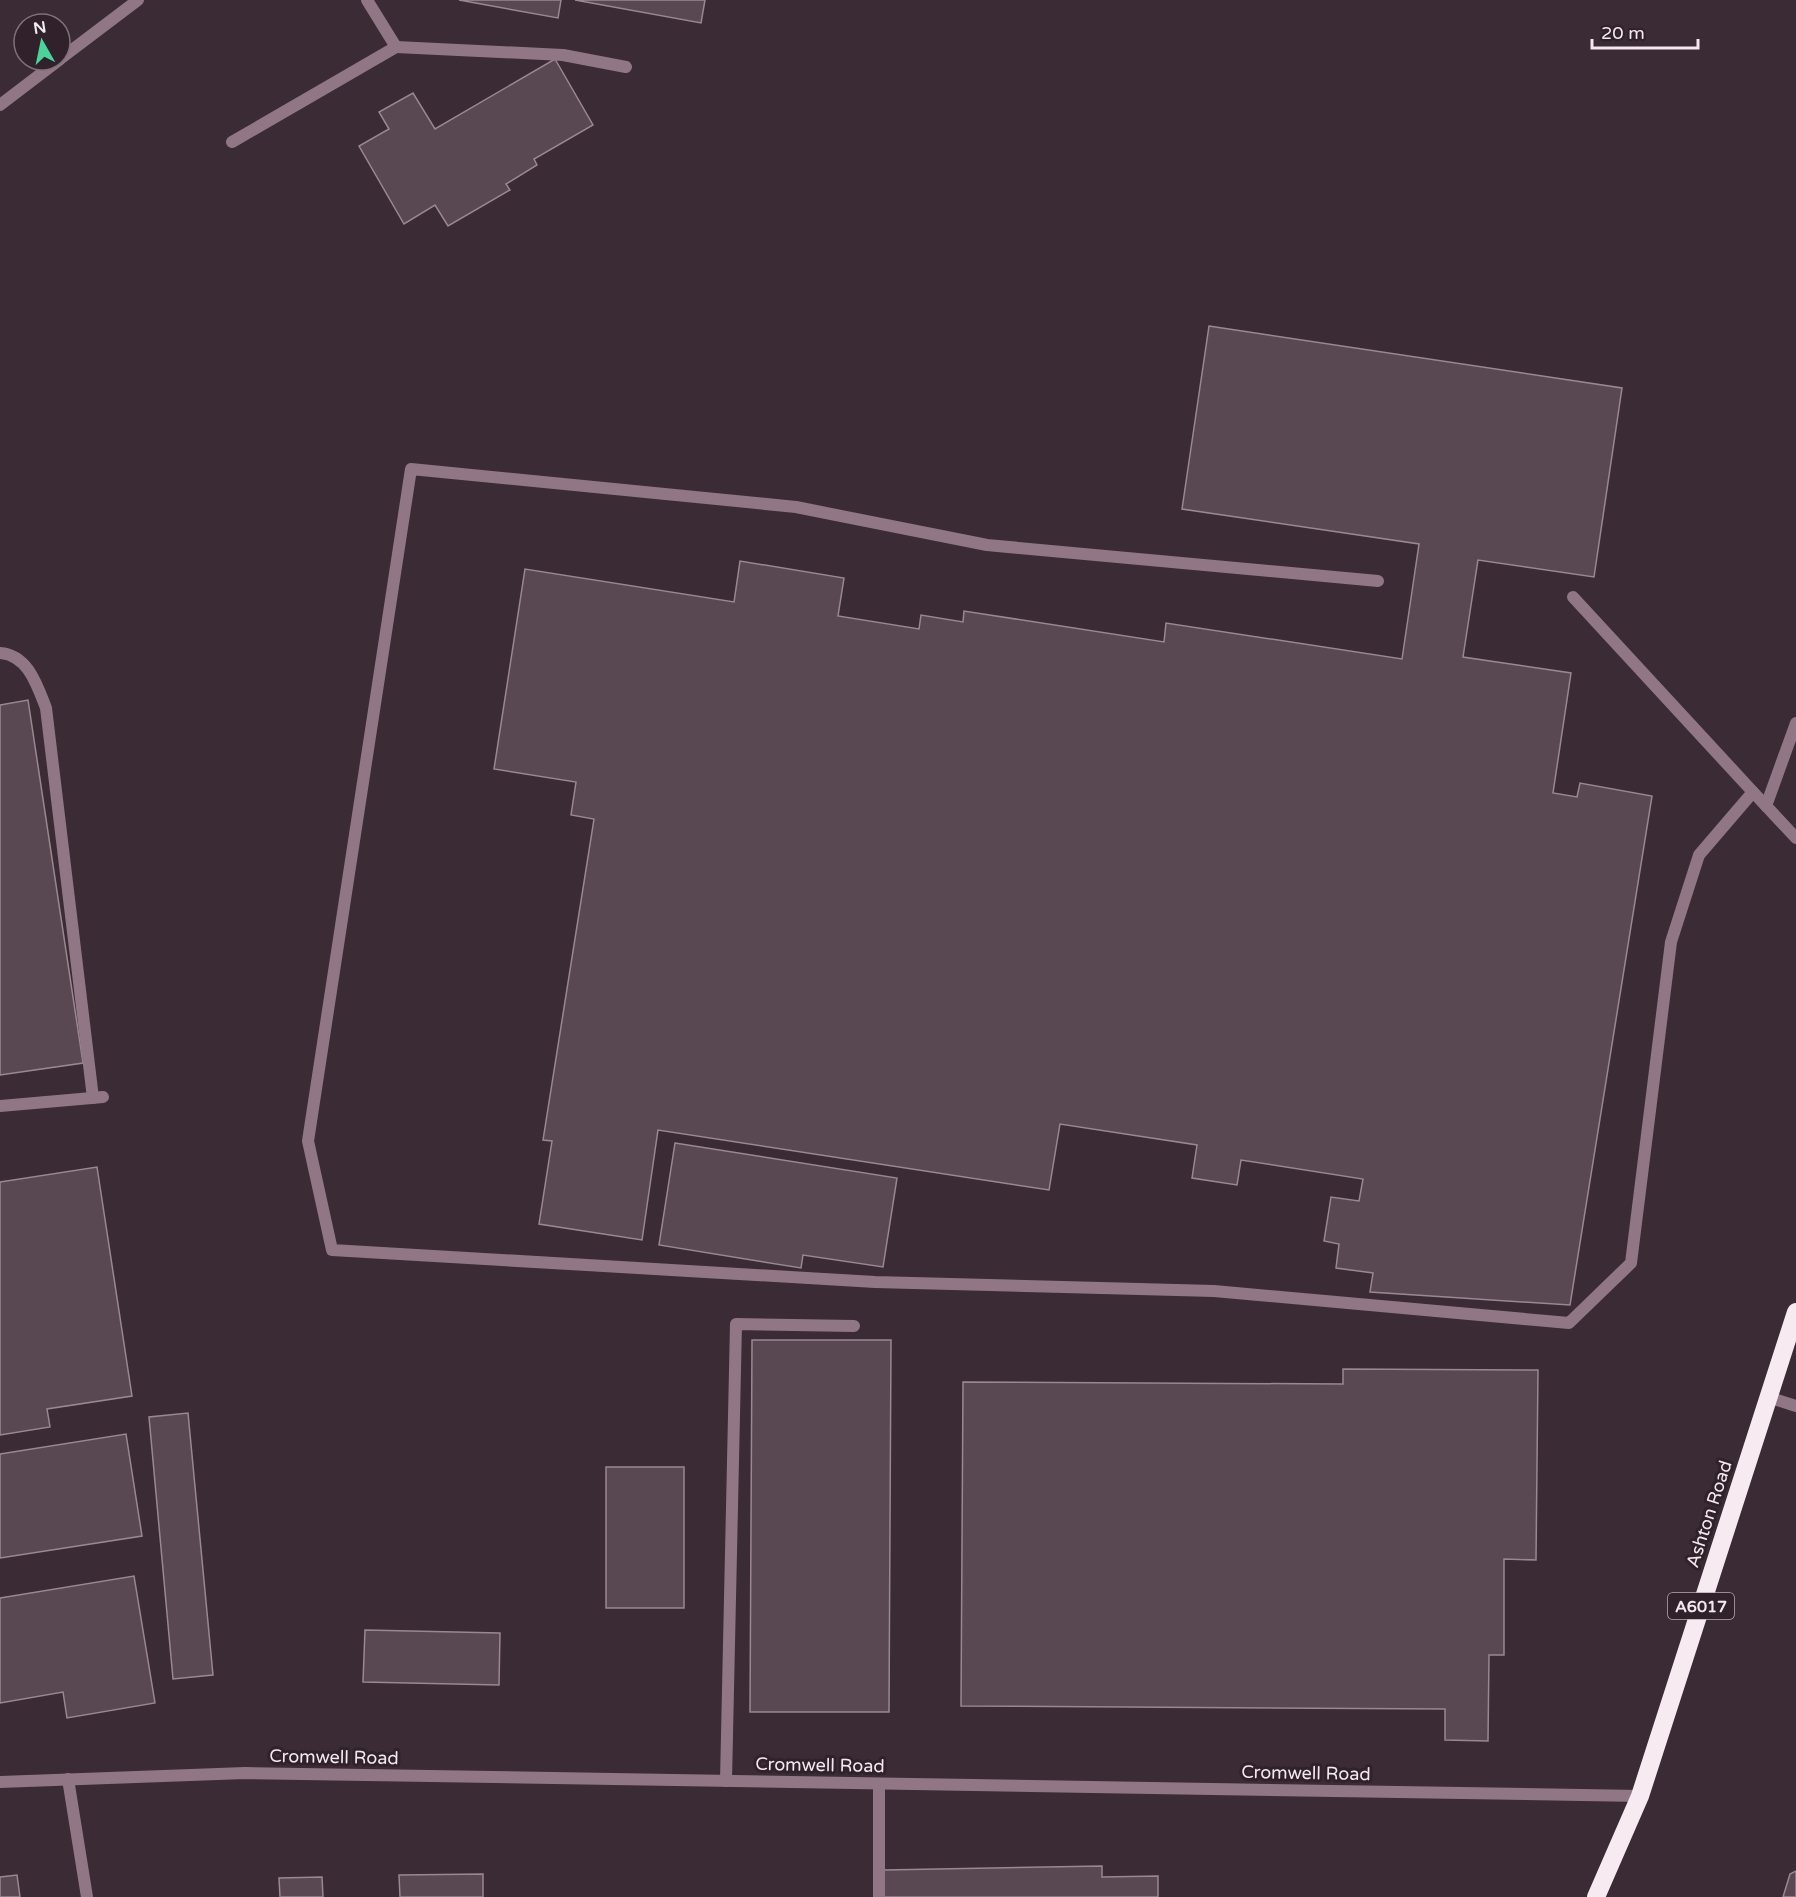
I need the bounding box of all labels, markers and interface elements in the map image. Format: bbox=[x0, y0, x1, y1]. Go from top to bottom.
north arrow bbox=[12, 12, 72, 72]
scale bar bbox=[1592, 12, 1698, 50]
text: N bbox=[32, 17, 48, 39]
text: 20 m bbox=[1601, 22, 1645, 44]
street label: Ashton Road bbox=[1681, 1458, 1737, 1570]
road number: A6017 bbox=[1668, 1593, 1734, 1619]
street label: Cromwell Road bbox=[269, 1745, 399, 1769]
street label: Cromwell Road bbox=[755, 1753, 885, 1777]
street label: Cromwell Road bbox=[1241, 1761, 1371, 1785]

